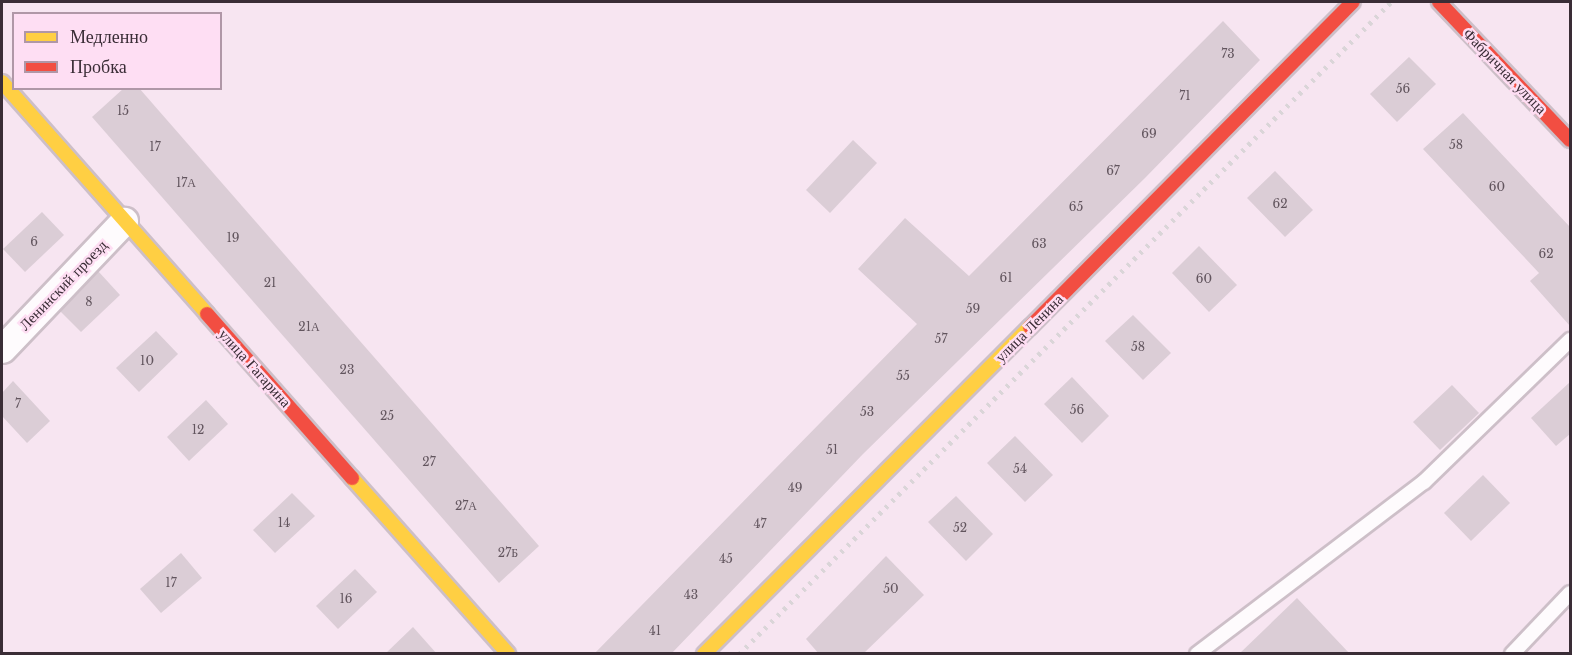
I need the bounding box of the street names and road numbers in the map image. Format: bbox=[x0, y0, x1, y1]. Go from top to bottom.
street label: Фабричная улица bbox=[1460, 24, 1550, 118]
street label: Ленинский проезд bbox=[15, 236, 111, 334]
street label: улица Ленина bbox=[991, 290, 1067, 366]
street label: улица Гагарина bbox=[215, 325, 295, 411]

